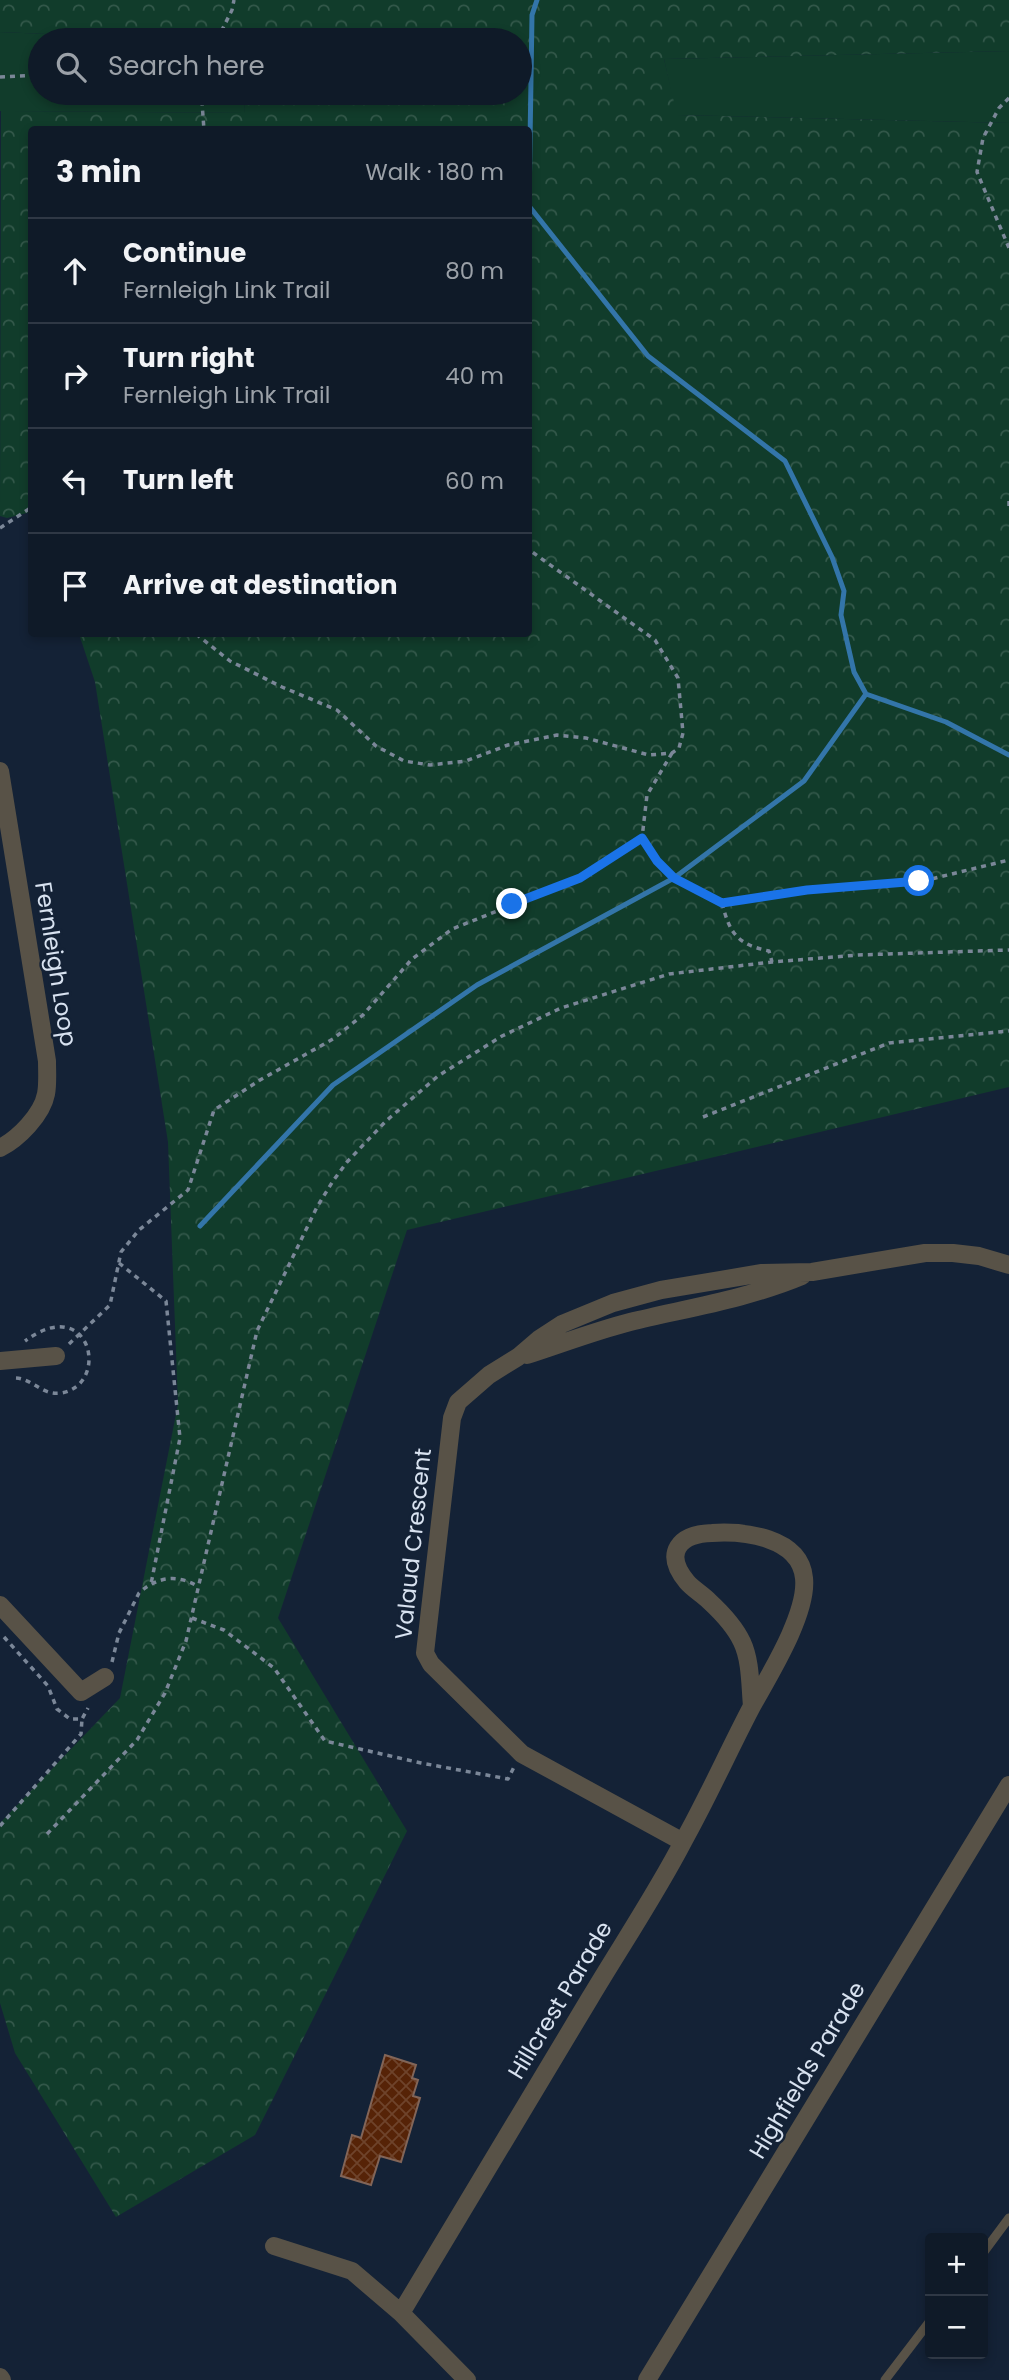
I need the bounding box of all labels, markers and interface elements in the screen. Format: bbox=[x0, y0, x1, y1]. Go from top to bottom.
search box bbox=[28, 28, 532, 105]
icon: search bbox=[52, 48, 90, 86]
text: Search here bbox=[108, 48, 265, 84]
text: 3 min bbox=[56, 150, 141, 193]
text: Walk · 180 m bbox=[365, 156, 504, 188]
text: Continue bbox=[123, 235, 246, 271]
icon: ahead bbox=[56, 252, 94, 290]
text: 80 m bbox=[445, 255, 504, 287]
text: Fernleigh Link Trail bbox=[123, 274, 330, 306]
text: Turn right bbox=[123, 340, 255, 376]
icon: right bbox=[56, 357, 94, 395]
text: 40 m bbox=[445, 360, 504, 392]
text: Fernleigh Link Trail bbox=[123, 379, 330, 411]
icon: left bbox=[56, 462, 94, 500]
text: Turn left bbox=[123, 462, 234, 498]
text: 60 m bbox=[445, 465, 504, 497]
icon: arrive bbox=[56, 567, 94, 605]
text: Arrive at destination bbox=[123, 567, 398, 603]
route start bbox=[903, 865, 934, 896]
street label: Fernleigh Loop bbox=[27, 879, 85, 1049]
route end bbox=[496, 888, 527, 919]
street label: Valaud Crescent bbox=[387, 1447, 439, 1641]
street label: Hillcrest Parade bbox=[500, 1915, 620, 2085]
street label: Highfields Parade bbox=[741, 1975, 873, 2165]
map controls bbox=[925, 2233, 988, 2359]
button: + bbox=[925, 2233, 988, 2296]
button: − bbox=[925, 2296, 988, 2359]

